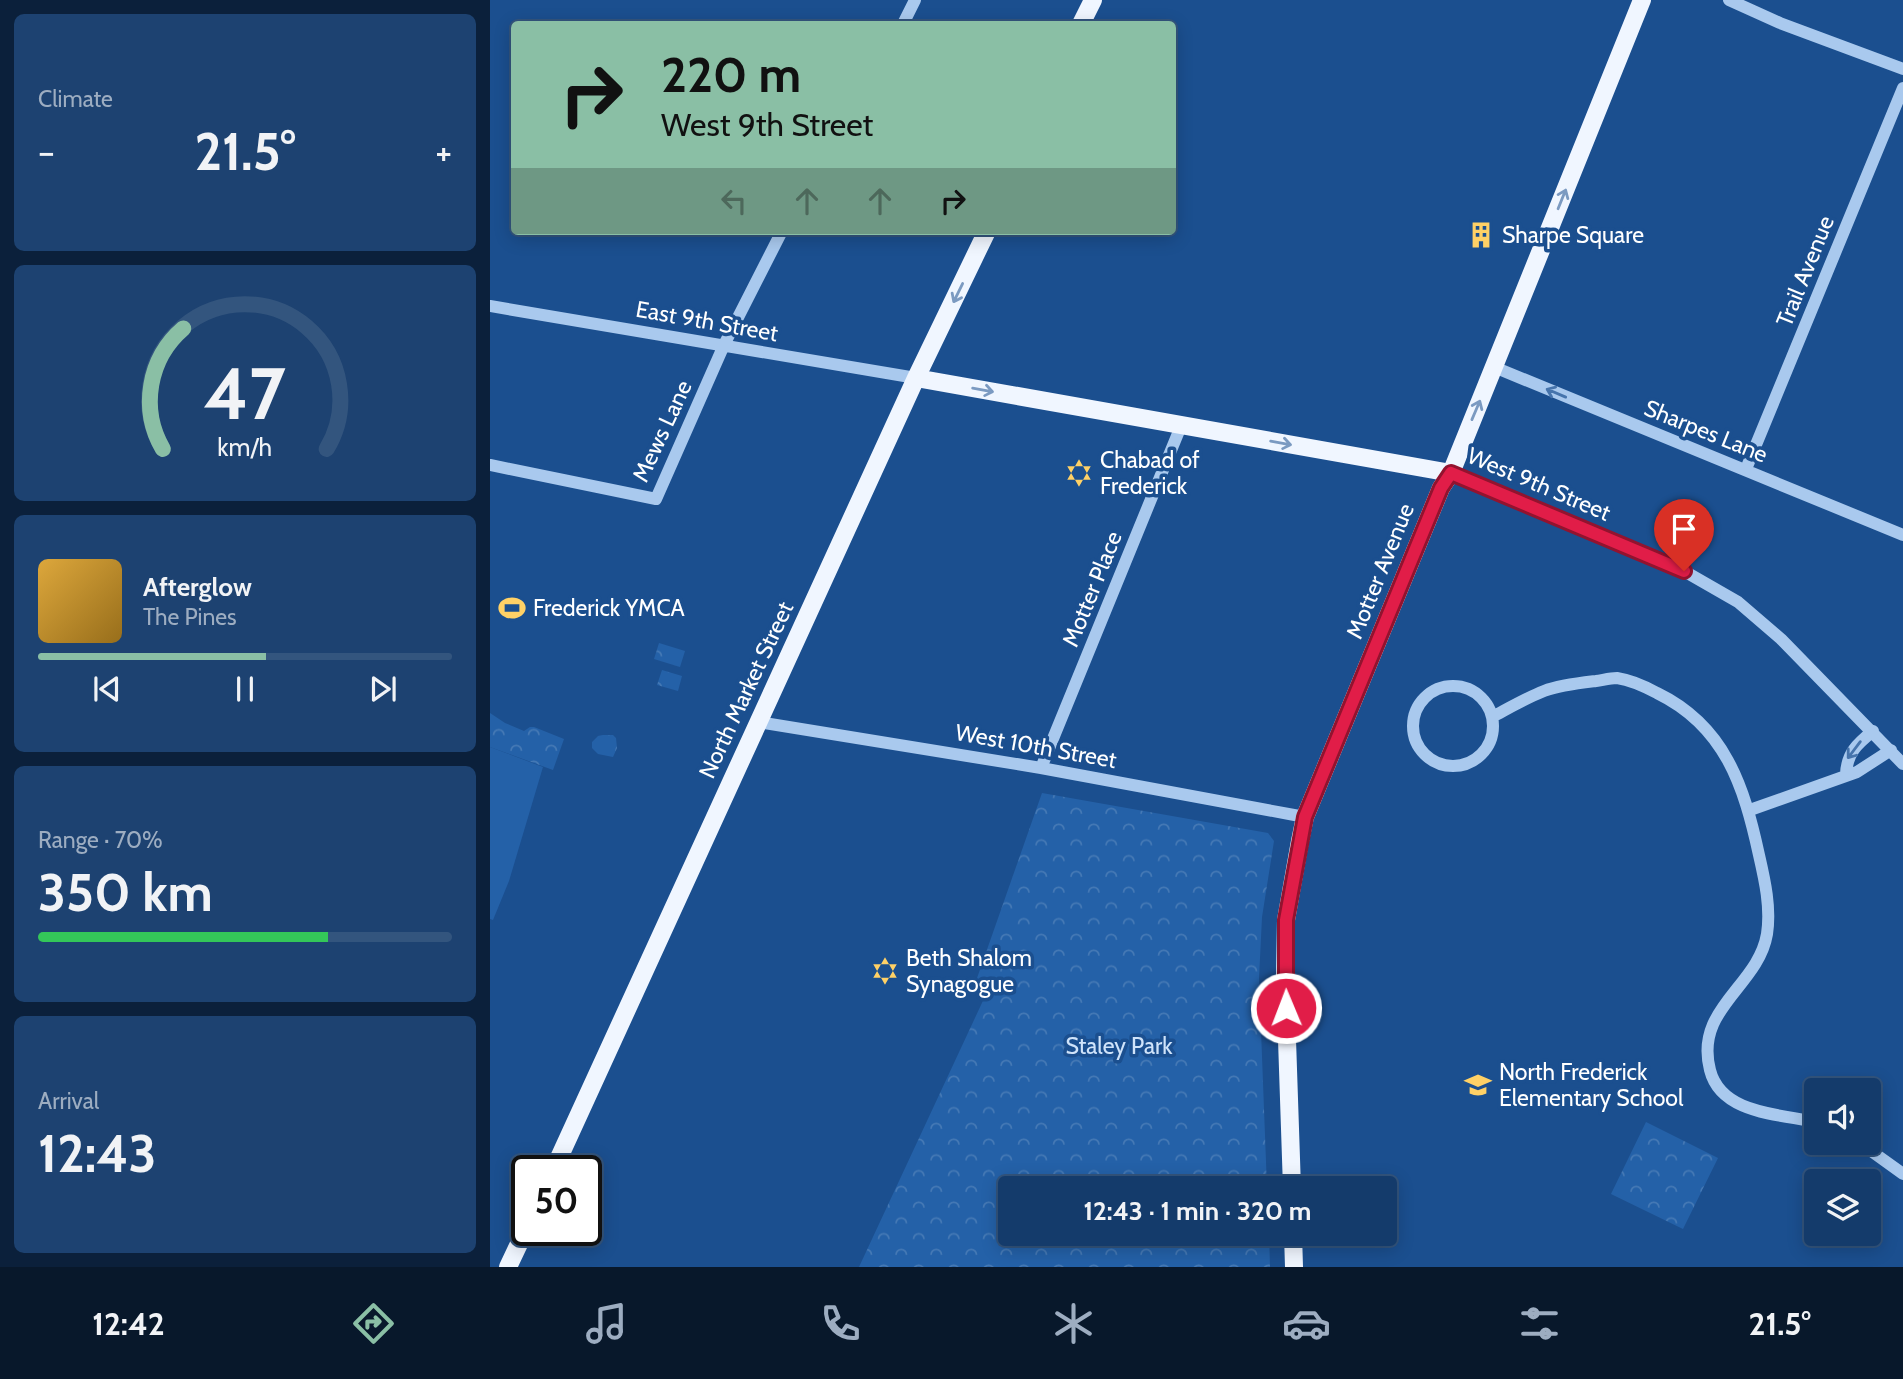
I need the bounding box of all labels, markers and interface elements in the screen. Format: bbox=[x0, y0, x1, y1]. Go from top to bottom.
text: 220 m bbox=[661, 45, 801, 104]
icon: right bbox=[546, 49, 637, 140]
text: Climate bbox=[38, 85, 113, 113]
text: West 9th Street bbox=[661, 105, 873, 144]
text: 21.5° bbox=[194, 120, 296, 183]
text: − bbox=[38, 128, 55, 175]
text: + bbox=[435, 128, 452, 175]
icon: left bbox=[715, 182, 753, 220]
icon: ahead bbox=[788, 182, 826, 220]
icon: ahead bbox=[861, 182, 899, 220]
icon: right bbox=[934, 182, 972, 220]
one-way arrow bbox=[1556, 189, 1569, 210]
street label: Trail Avenue bbox=[1770, 211, 1840, 330]
building icon: Sharpe Square bbox=[1466, 220, 1496, 250]
place label: Sharpe Square bbox=[1502, 221, 1644, 249]
one-way arrow bbox=[950, 282, 964, 303]
street label: East 9th Street bbox=[634, 295, 780, 347]
text: 47 bbox=[204, 349, 286, 437]
street label: Mews Lane bbox=[626, 376, 698, 486]
one-way arrow bbox=[971, 384, 994, 397]
one-way arrow bbox=[1546, 386, 1568, 399]
street label: Sharpes Lane bbox=[1640, 394, 1772, 469]
one-way arrow bbox=[1470, 399, 1483, 421]
text: km/h bbox=[218, 432, 272, 462]
one-way arrow bbox=[1269, 437, 1292, 450]
street label: West 9th Street bbox=[1463, 441, 1615, 527]
place label: Chabad of Frederick bbox=[1100, 446, 1200, 500]
synagogue icon: Chabad of Frederick bbox=[1064, 458, 1094, 488]
street label: Motter Avenue bbox=[1340, 499, 1420, 643]
pin bbox=[1654, 499, 1714, 571]
icon: arrive bbox=[1665, 510, 1703, 548]
street label: Motter Place bbox=[1056, 527, 1128, 651]
text: Afterglow bbox=[143, 571, 252, 603]
sports icon: Frederick YMCA bbox=[497, 593, 527, 623]
place label: Frederick YMCA bbox=[533, 594, 685, 622]
street label: North Market Street bbox=[693, 597, 799, 783]
text: The Pines bbox=[143, 603, 237, 631]
icon: previous bbox=[88, 670, 126, 708]
icon: pause bbox=[226, 670, 264, 708]
icon: next bbox=[364, 670, 402, 708]
street label: West 10th Street bbox=[953, 718, 1119, 774]
one-way arrow bbox=[1847, 741, 1862, 759]
text: Range · 70% bbox=[38, 826, 163, 854]
text: 350 km bbox=[38, 861, 213, 924]
place label: Beth Shalom Synagogue bbox=[906, 944, 1032, 998]
synagogue icon: Beth Shalom Synagogue bbox=[870, 956, 900, 986]
position arrow bbox=[1249, 971, 1323, 1045]
park label: Staley Park bbox=[1065, 1032, 1173, 1060]
place label: North Frederick Elementary School bbox=[1499, 1058, 1684, 1112]
school or university icon: North Frederick Elementary School bbox=[1463, 1070, 1493, 1100]
map controls bbox=[1804, 1078, 1881, 1246]
button: sound bbox=[1804, 1078, 1881, 1155]
text: Arrival bbox=[38, 1087, 99, 1115]
text: 12:43 bbox=[38, 1122, 157, 1185]
speed limit sign: 50 bbox=[511, 1155, 602, 1246]
button: layers bbox=[1804, 1169, 1881, 1246]
text: 12:43 · 1 min · 320 m bbox=[1084, 1195, 1311, 1227]
icon: directions bbox=[349, 1299, 398, 1348]
icon: music bbox=[582, 1299, 631, 1348]
icon: phone bbox=[816, 1299, 865, 1348]
icon: climate bbox=[1049, 1299, 1098, 1348]
icon: car bbox=[1282, 1299, 1331, 1348]
icon: filters bbox=[1515, 1299, 1564, 1348]
text: 12:42 bbox=[92, 1304, 165, 1343]
text: 21.5° bbox=[1749, 1304, 1811, 1343]

